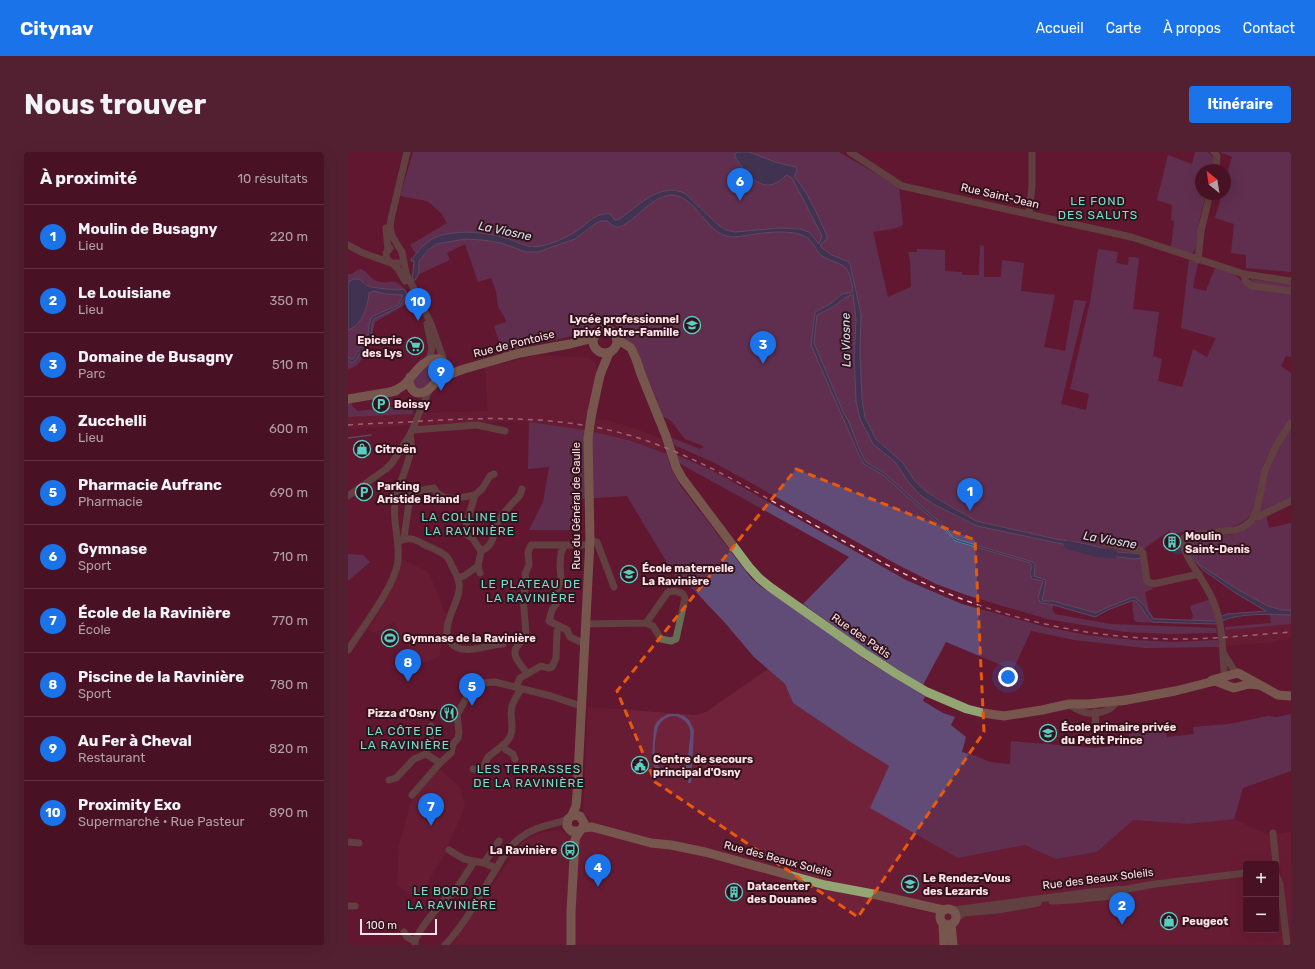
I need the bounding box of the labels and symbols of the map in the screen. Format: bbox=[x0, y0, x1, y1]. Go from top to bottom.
north arrow bbox=[1195, 164, 1231, 200]
pin: 6 bbox=[727, 168, 753, 201]
street label: Rue Saint-Jean bbox=[960, 181, 1040, 211]
district label: LE FOND DES SALUTS bbox=[1058, 194, 1138, 222]
water label: La Viosne bbox=[477, 219, 533, 244]
pin: 10 bbox=[405, 288, 431, 321]
place label: Lycée professionnel privé Notre-Famille bbox=[569, 313, 679, 339]
water label: La Viosne bbox=[839, 313, 853, 367]
school or university icon: Lycée professionnel privé Notre-Famille bbox=[682, 315, 702, 335]
street label: Rue de Pontoise bbox=[472, 328, 556, 360]
pin: 3 bbox=[750, 331, 776, 364]
place label: Epicerie des Lys bbox=[357, 334, 402, 360]
supermarket icon: Epicerie des Lys bbox=[405, 336, 425, 356]
pin: 9 bbox=[428, 358, 454, 391]
parking icon: Boissy bbox=[371, 394, 391, 414]
place label: Boissy bbox=[394, 398, 431, 411]
shop icon: Citroën bbox=[352, 439, 372, 459]
street label: Rue du Général de Gaulle bbox=[570, 442, 583, 570]
place label: Citroën bbox=[375, 443, 416, 456]
pin: 1 bbox=[957, 478, 983, 511]
place label: Parking Aristide Briand bbox=[377, 480, 460, 506]
parking icon: Parking Aristide Briand bbox=[354, 482, 374, 502]
district label: LA COLLINE DE LA RAVINIÈRE bbox=[421, 510, 519, 538]
water label: La Viosne bbox=[1082, 528, 1138, 552]
place label: Moulin Saint-Denis bbox=[1185, 530, 1250, 556]
building icon: Moulin Saint-Denis bbox=[1162, 532, 1182, 552]
place label: École maternelle La Ravinière bbox=[642, 562, 734, 588]
school or university icon: École maternelle La Ravinière bbox=[619, 564, 639, 584]
district label: LE PLATEAU DE LA RAVINIÈRE bbox=[481, 577, 581, 605]
street label: Rue des Patis bbox=[829, 611, 893, 661]
sports icon: Gymnase de la Ravinière bbox=[380, 628, 400, 648]
place label: Gymnase de la Ravinière bbox=[403, 632, 536, 645]
pin: 8 bbox=[395, 649, 421, 682]
your location bbox=[998, 667, 1018, 687]
pin: 5 bbox=[459, 673, 485, 706]
restaurant icon: Pizza d'Osny bbox=[439, 703, 459, 723]
place label: Pizza d'Osny bbox=[367, 707, 436, 720]
place label: École primaire privée du Petit Prince bbox=[1061, 721, 1177, 747]
school or university icon: École primaire privée du Petit Prince bbox=[1038, 723, 1058, 743]
district label: LA CÔTE DE LA RAVINIÈRE bbox=[360, 724, 450, 752]
place label: Centre de secours principal d'Osny bbox=[653, 753, 753, 779]
public building icon: Centre de secours principal d'Osny bbox=[630, 755, 650, 775]
district label: LES TERRASSES DE LA RAVINIÈRE bbox=[473, 762, 585, 790]
pin: 7 bbox=[418, 793, 444, 826]
street label: Rue des Beaux Soleils bbox=[722, 838, 834, 880]
bus stop icon: La Ravinière bbox=[560, 840, 580, 860]
place label: La Ravinière bbox=[490, 844, 557, 857]
pin: 4 bbox=[585, 854, 611, 887]
street label: Rue des Beaux Soleils bbox=[1042, 866, 1154, 892]
place label: Le Rendez-Vous des Lezards bbox=[923, 872, 1011, 898]
school or university icon: Le Rendez-Vous des Lezards bbox=[900, 874, 920, 894]
place label: Datacenter des Douanes bbox=[747, 880, 817, 906]
building icon: Datacenter des Douanes bbox=[724, 882, 744, 902]
district label: LE BORD DE LA RAVINIÈRE bbox=[407, 884, 497, 912]
pin: 2 bbox=[1109, 892, 1135, 925]
shop icon: Peugeot bbox=[1159, 911, 1179, 931]
place label: Peugeot bbox=[1182, 915, 1228, 928]
scale bar bbox=[360, 917, 437, 936]

